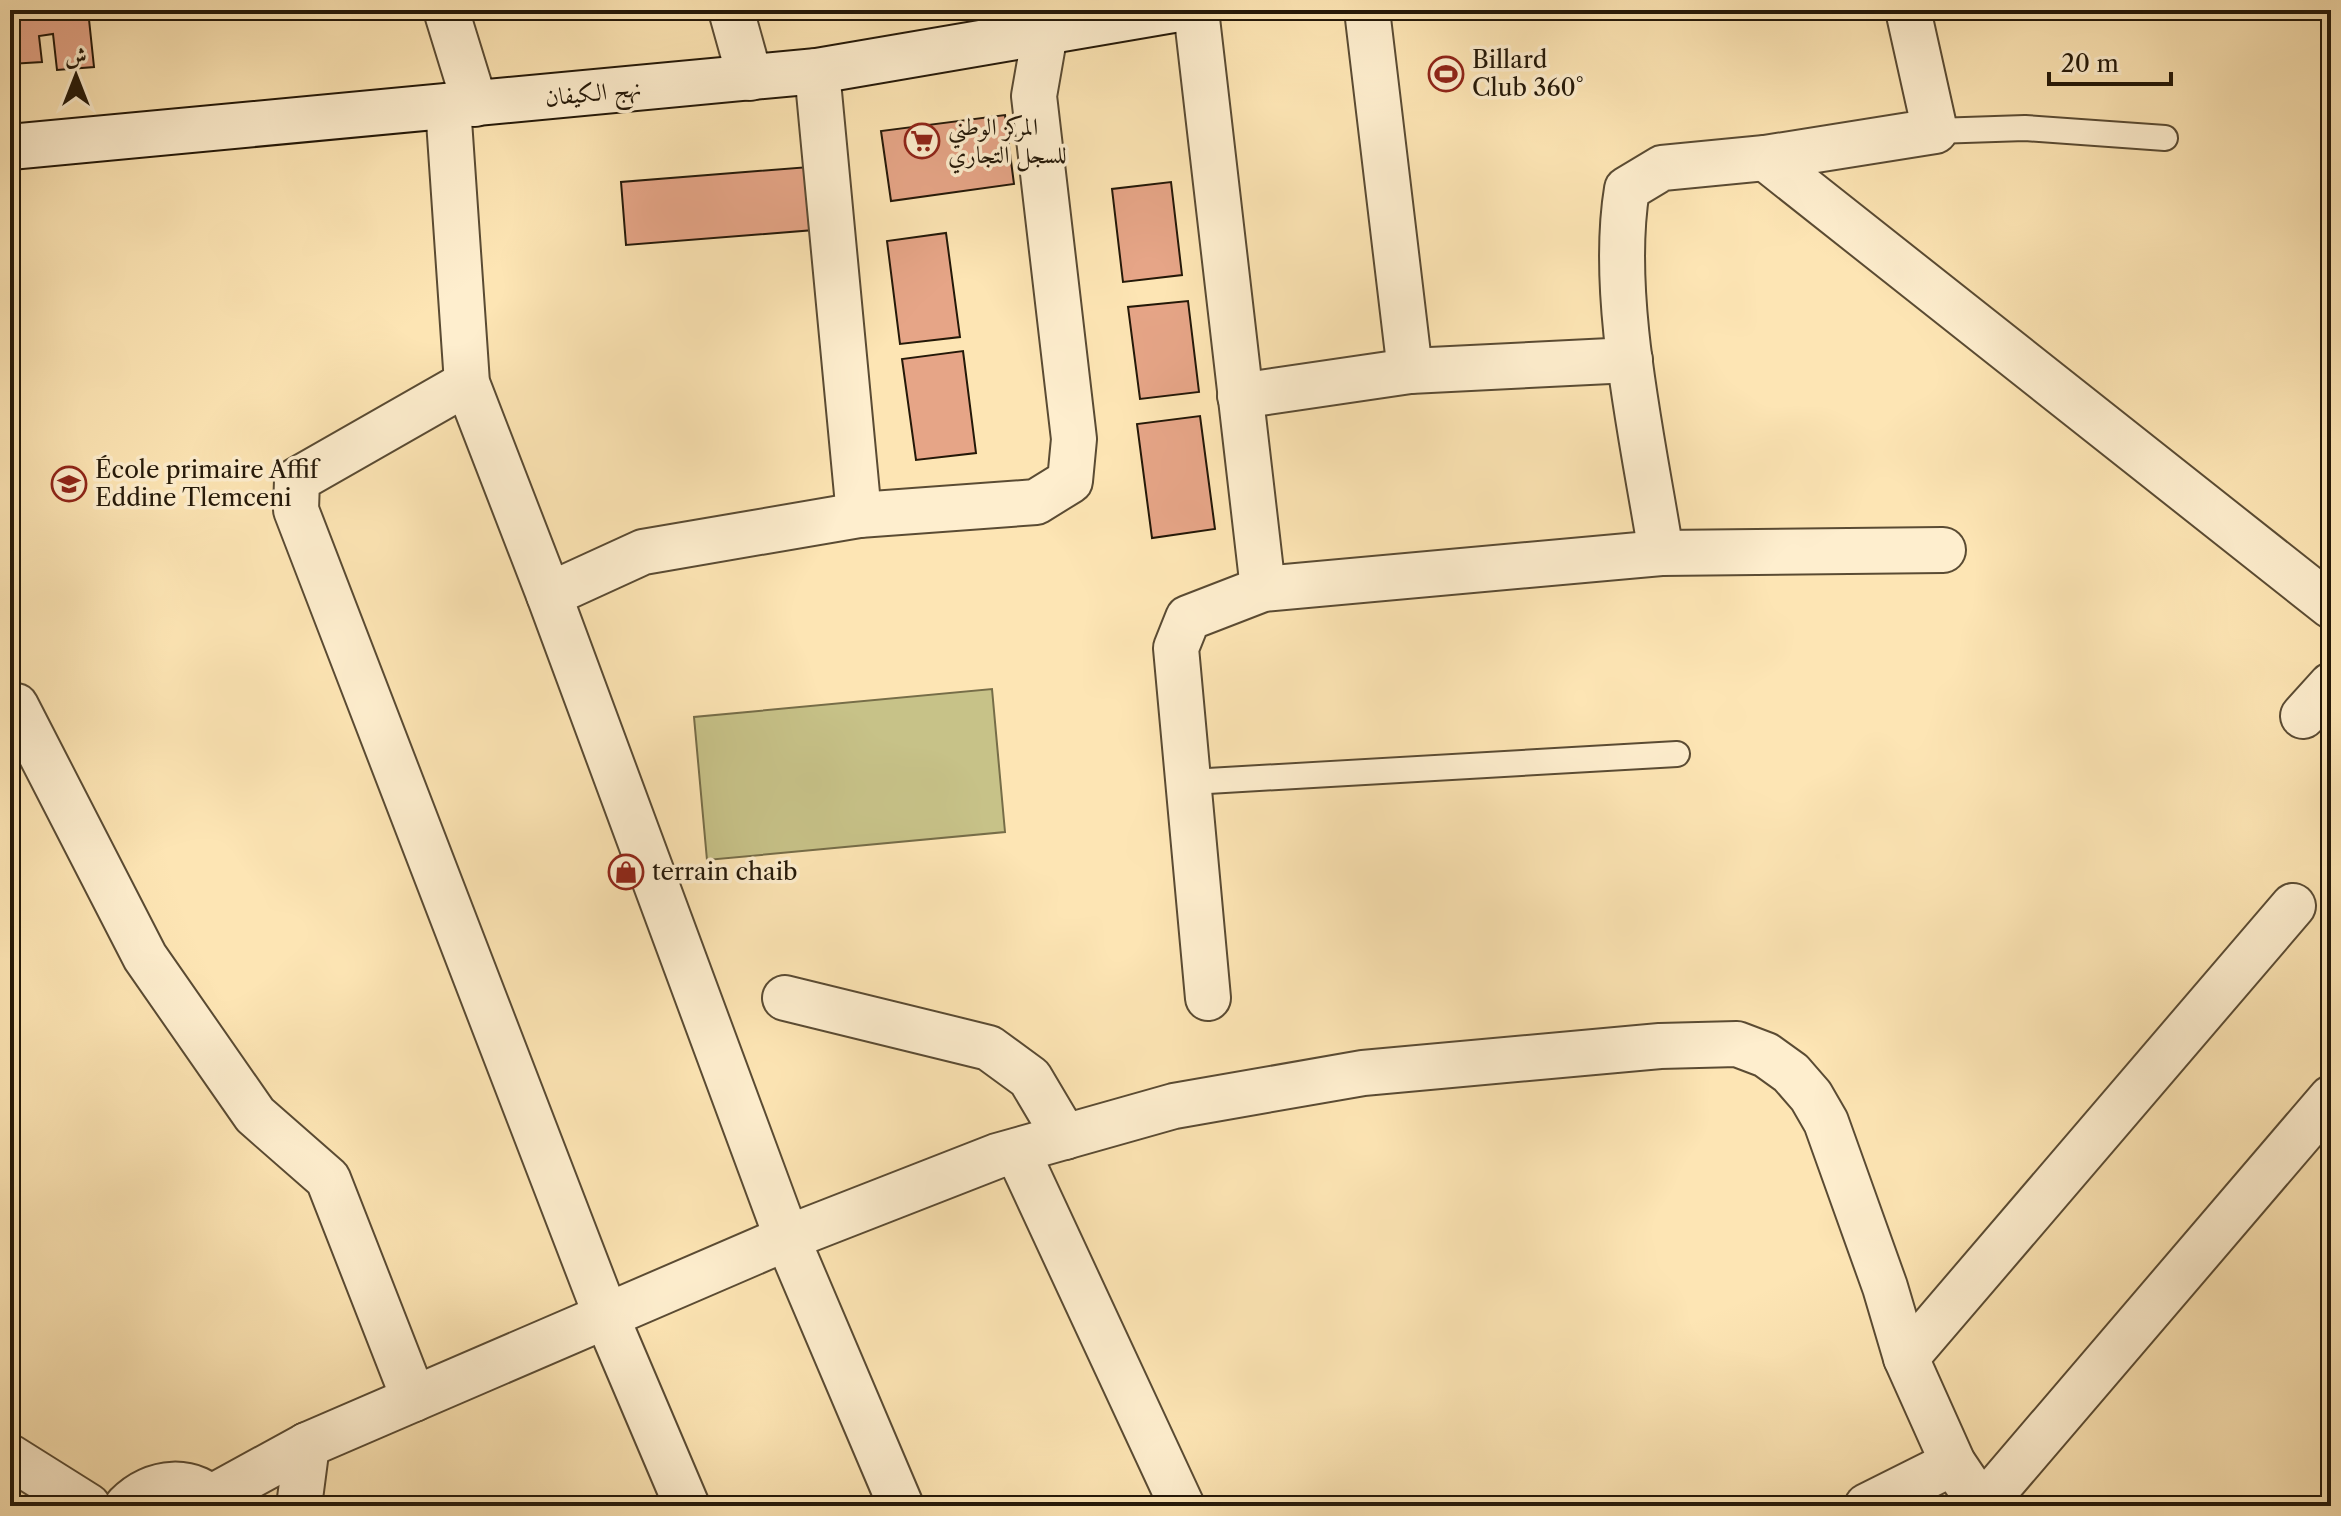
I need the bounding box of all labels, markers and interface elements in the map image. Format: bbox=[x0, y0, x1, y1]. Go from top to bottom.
north arrow bbox=[36, 36, 116, 116]
scale bar bbox=[2049, 36, 2171, 86]
text: ش bbox=[65, 43, 87, 70]
place label: Billard Club 360° bbox=[1472, 45, 1584, 102]
text: 20 m bbox=[2061, 49, 2119, 78]
sports icon: Billard Club 360° bbox=[1427, 55, 1465, 93]
street label: نهج الكيفان bbox=[543, 73, 643, 119]
place label: المركز الوطني للسجل التجاري bbox=[948, 112, 1067, 174]
supermarket icon: المركز الوطني للسجل التجاري bbox=[903, 122, 941, 160]
place label: École primaire Affif Eddine Tlemceni bbox=[95, 455, 321, 512]
school or university icon: École primaire Affif Eddine Tlemceni bbox=[50, 465, 88, 503]
shop icon: terrain chaib bbox=[607, 853, 645, 891]
place label: terrain chaib bbox=[652, 857, 798, 886]

